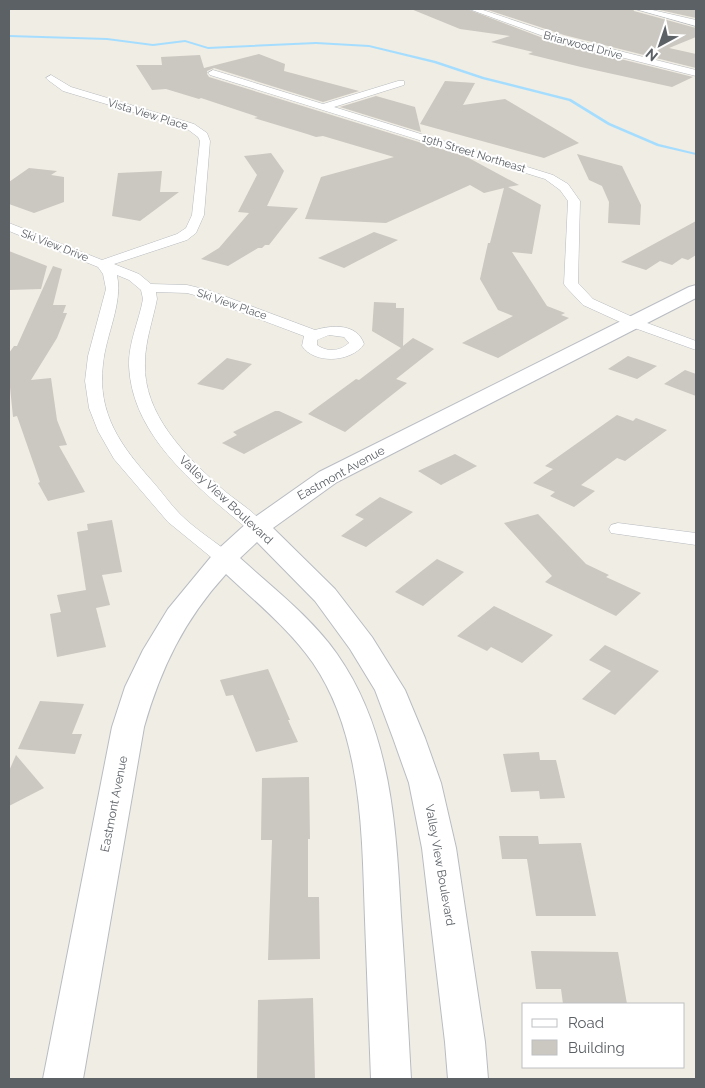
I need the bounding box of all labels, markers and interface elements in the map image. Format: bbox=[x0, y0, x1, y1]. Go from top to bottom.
north arrow bbox=[635, 20, 685, 70]
street label: Briarwood Drive bbox=[542, 29, 624, 62]
text: N bbox=[642, 45, 661, 65]
street label: Vista View Place bbox=[106, 96, 190, 133]
street label: 19th Street Northeast bbox=[420, 132, 528, 176]
street label: Ski View Drive bbox=[19, 227, 91, 264]
street label: Ski View Place bbox=[195, 286, 269, 323]
street label: Eastmont Avenue bbox=[295, 443, 387, 503]
street label: Valley View Boulevard bbox=[176, 453, 276, 547]
street label: Eastmont Avenue bbox=[98, 755, 130, 853]
street label: Valley View Boulevard bbox=[422, 803, 458, 927]
legend bbox=[522, 1003, 685, 1068]
text: Road bbox=[568, 1014, 604, 1032]
text: Building bbox=[568, 1039, 625, 1057]

